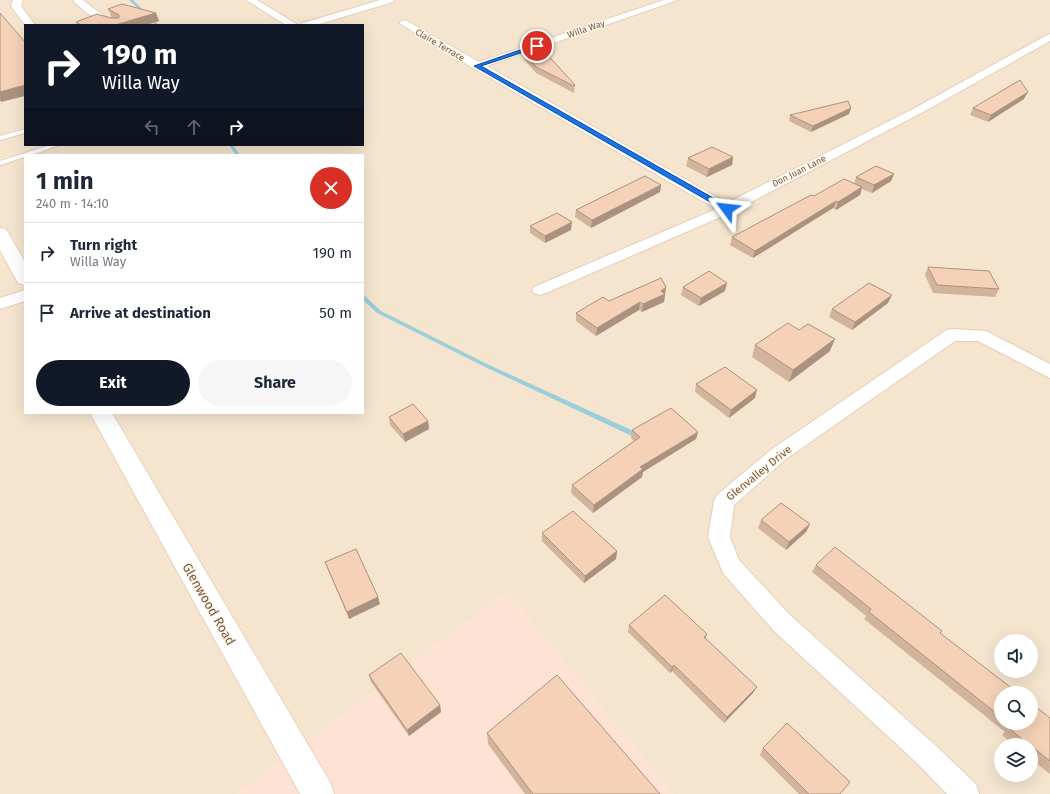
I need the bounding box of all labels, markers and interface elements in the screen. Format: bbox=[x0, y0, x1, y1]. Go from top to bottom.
street label: Willa Way bbox=[566, 18, 607, 40]
street label: Claire Terrace bbox=[414, 27, 466, 63]
pin bbox=[520, 29, 554, 63]
icon: arrive bbox=[526, 35, 548, 57]
text: 190 m bbox=[102, 38, 177, 71]
icon: right bbox=[36, 40, 88, 92]
text: Willa Way bbox=[102, 72, 180, 94]
icon: left bbox=[141, 116, 163, 138]
icon: ahead bbox=[183, 116, 205, 138]
icon: right bbox=[225, 116, 247, 138]
street label: Don Juan Lane bbox=[771, 153, 828, 189]
text: 1 min bbox=[36, 167, 94, 195]
button: close bbox=[310, 167, 352, 209]
position arrow bbox=[706, 188, 748, 230]
text: 240 m · 14:10 bbox=[36, 196, 109, 211]
text: Turn right bbox=[70, 236, 137, 254]
icon: right bbox=[36, 242, 58, 264]
text: 190 m bbox=[312, 244, 352, 262]
text: Willa Way bbox=[70, 254, 126, 269]
icon: arrive bbox=[36, 302, 58, 324]
text: Arrive at destination bbox=[70, 304, 211, 322]
text: 50 m bbox=[319, 304, 352, 322]
button: Exit bbox=[36, 360, 190, 406]
button: Share bbox=[198, 360, 352, 406]
street label: Glenvalley Drive bbox=[724, 443, 794, 503]
street label: Glenwood Road bbox=[179, 560, 239, 648]
map controls bbox=[994, 634, 1038, 782]
button: sound bbox=[994, 634, 1038, 678]
button: search bbox=[994, 686, 1038, 730]
button: layers bbox=[994, 738, 1038, 782]

